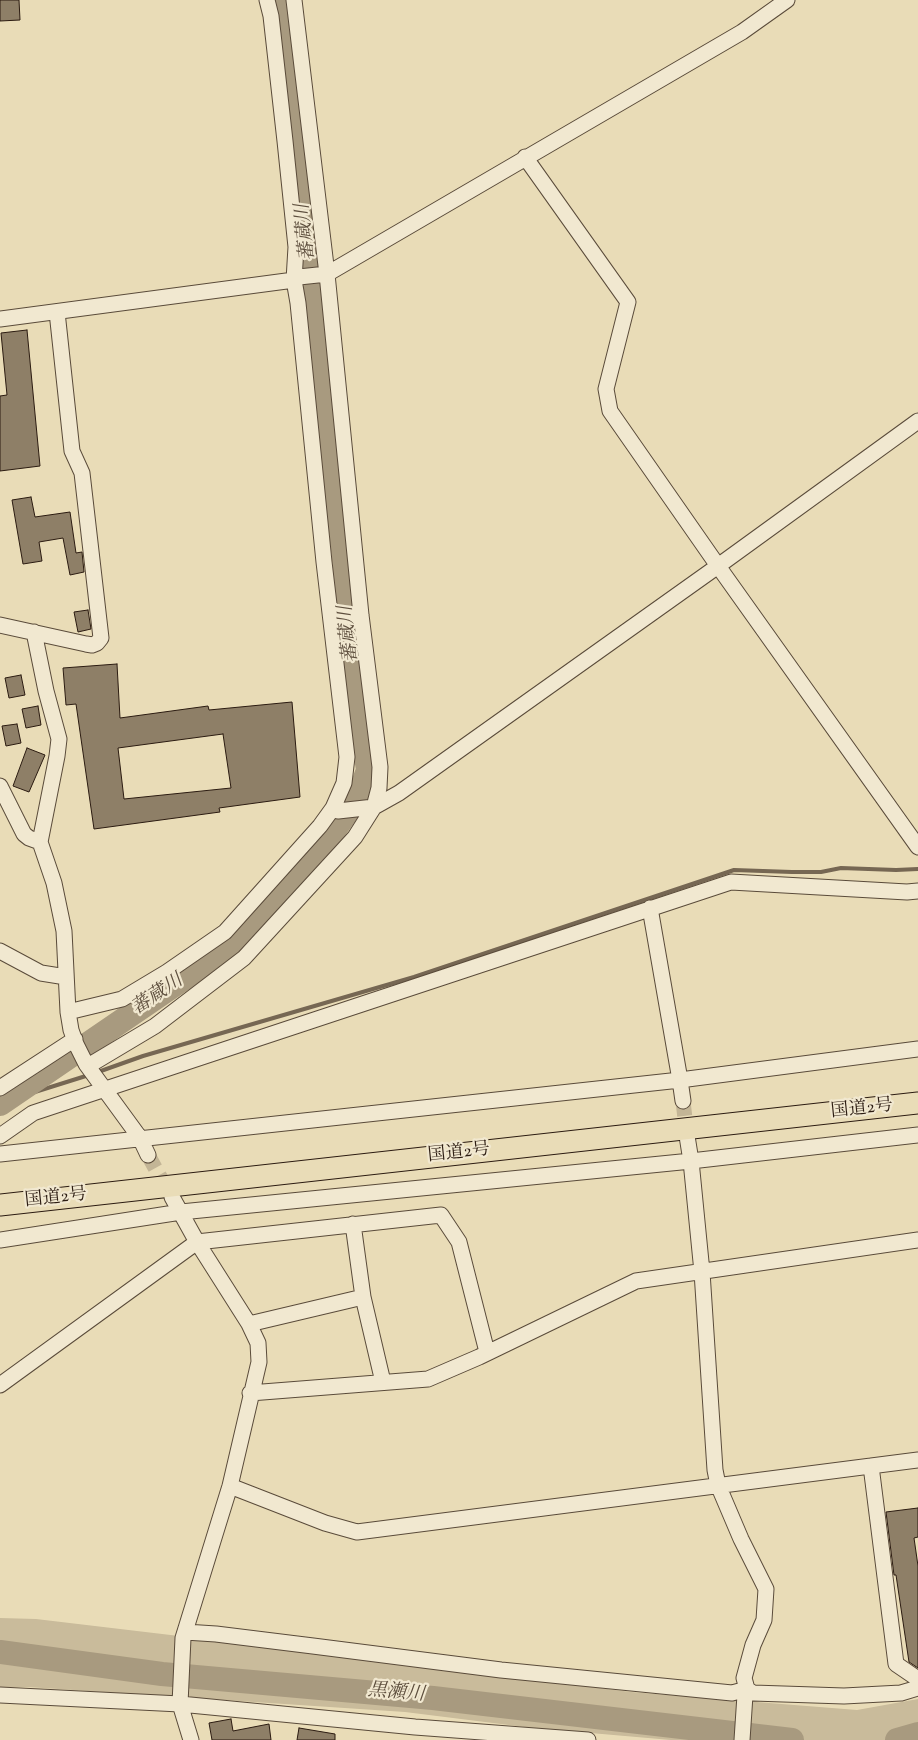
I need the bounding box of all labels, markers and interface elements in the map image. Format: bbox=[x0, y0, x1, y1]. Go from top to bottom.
water label: 蕃蔵川 bbox=[293, 202, 321, 262]
water label: 蕃蔵川 bbox=[336, 604, 364, 664]
water label: 蕃蔵川 bbox=[128, 971, 188, 1021]
street label: 国道2号 bbox=[830, 1096, 894, 1124]
street label: 国道2号 bbox=[427, 1140, 491, 1168]
street label: 国道2号 bbox=[24, 1185, 88, 1213]
water label: 黒瀬川 bbox=[367, 1680, 425, 1708]

